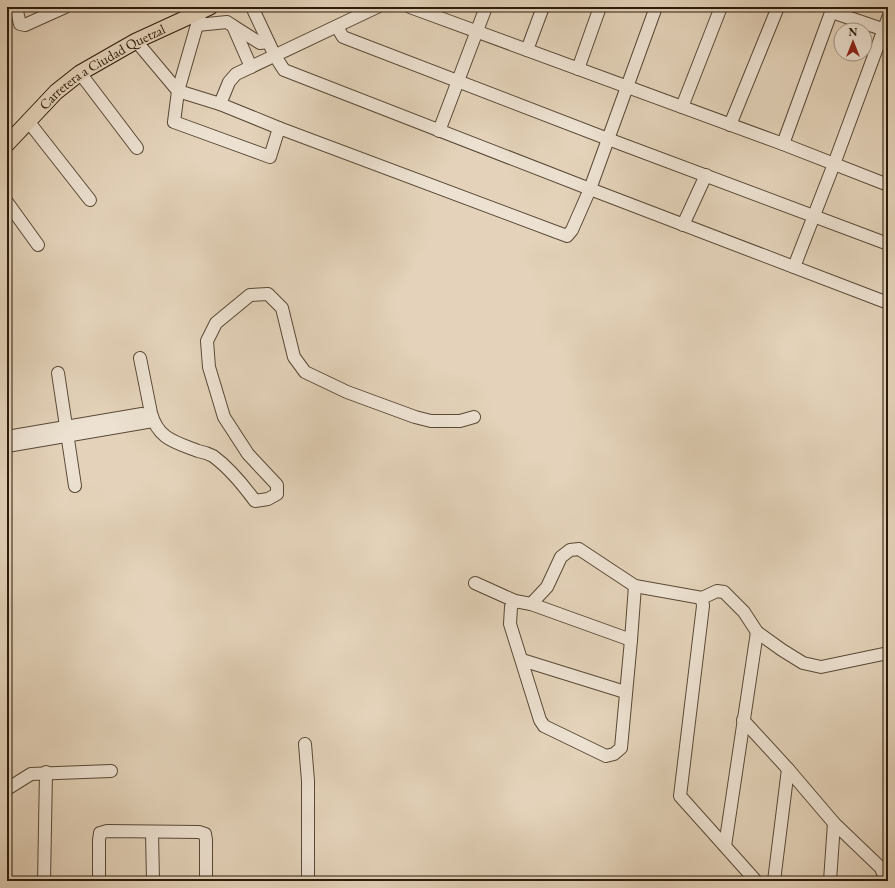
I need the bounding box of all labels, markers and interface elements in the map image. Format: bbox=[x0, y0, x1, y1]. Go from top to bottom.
street label: Carretera a Ciudad Quetzal bbox=[35, 20, 169, 114]
north arrow bbox=[833, 22, 873, 62]
text: N bbox=[849, 25, 858, 39]

